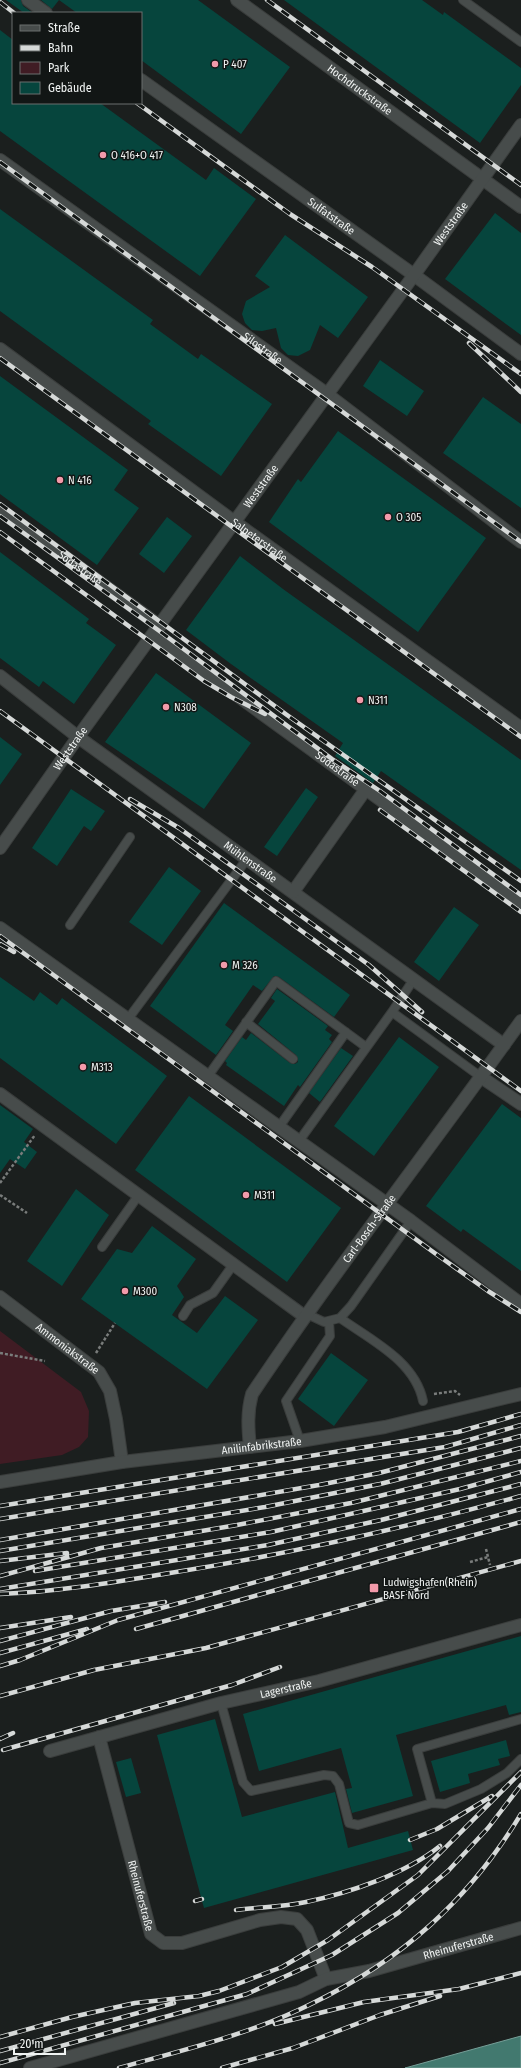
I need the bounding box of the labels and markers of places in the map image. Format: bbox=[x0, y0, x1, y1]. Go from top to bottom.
place label: P 407 bbox=[223, 58, 247, 71]
marker: P 407 bbox=[210, 59, 220, 69]
place label: O 416+O 417 bbox=[111, 149, 164, 162]
marker: O 416+O 417 bbox=[98, 150, 108, 160]
place label: N 416 bbox=[68, 474, 92, 487]
marker: N 416 bbox=[55, 475, 65, 485]
place label: O 305 bbox=[396, 511, 421, 524]
marker: O 305 bbox=[383, 512, 393, 522]
place label: N311 bbox=[368, 694, 388, 707]
marker: N311 bbox=[355, 695, 365, 705]
place label: N308 bbox=[174, 701, 197, 714]
marker: N308 bbox=[161, 702, 171, 712]
place label: M 326 bbox=[232, 959, 258, 972]
marker: M 326 bbox=[219, 960, 229, 970]
place label: M313 bbox=[91, 1061, 113, 1074]
marker: M313 bbox=[78, 1062, 88, 1072]
place label: M311 bbox=[254, 1189, 275, 1202]
marker: M311 bbox=[241, 1190, 251, 1200]
place label: M300 bbox=[133, 1285, 158, 1298]
marker: M300 bbox=[120, 1286, 130, 1296]
place label: Ludwigshafen(Rhein) BASF Nord bbox=[383, 1576, 477, 1602]
marker: Ludwigshafen(Rhein) BASF Nord bbox=[368, 1582, 380, 1594]

